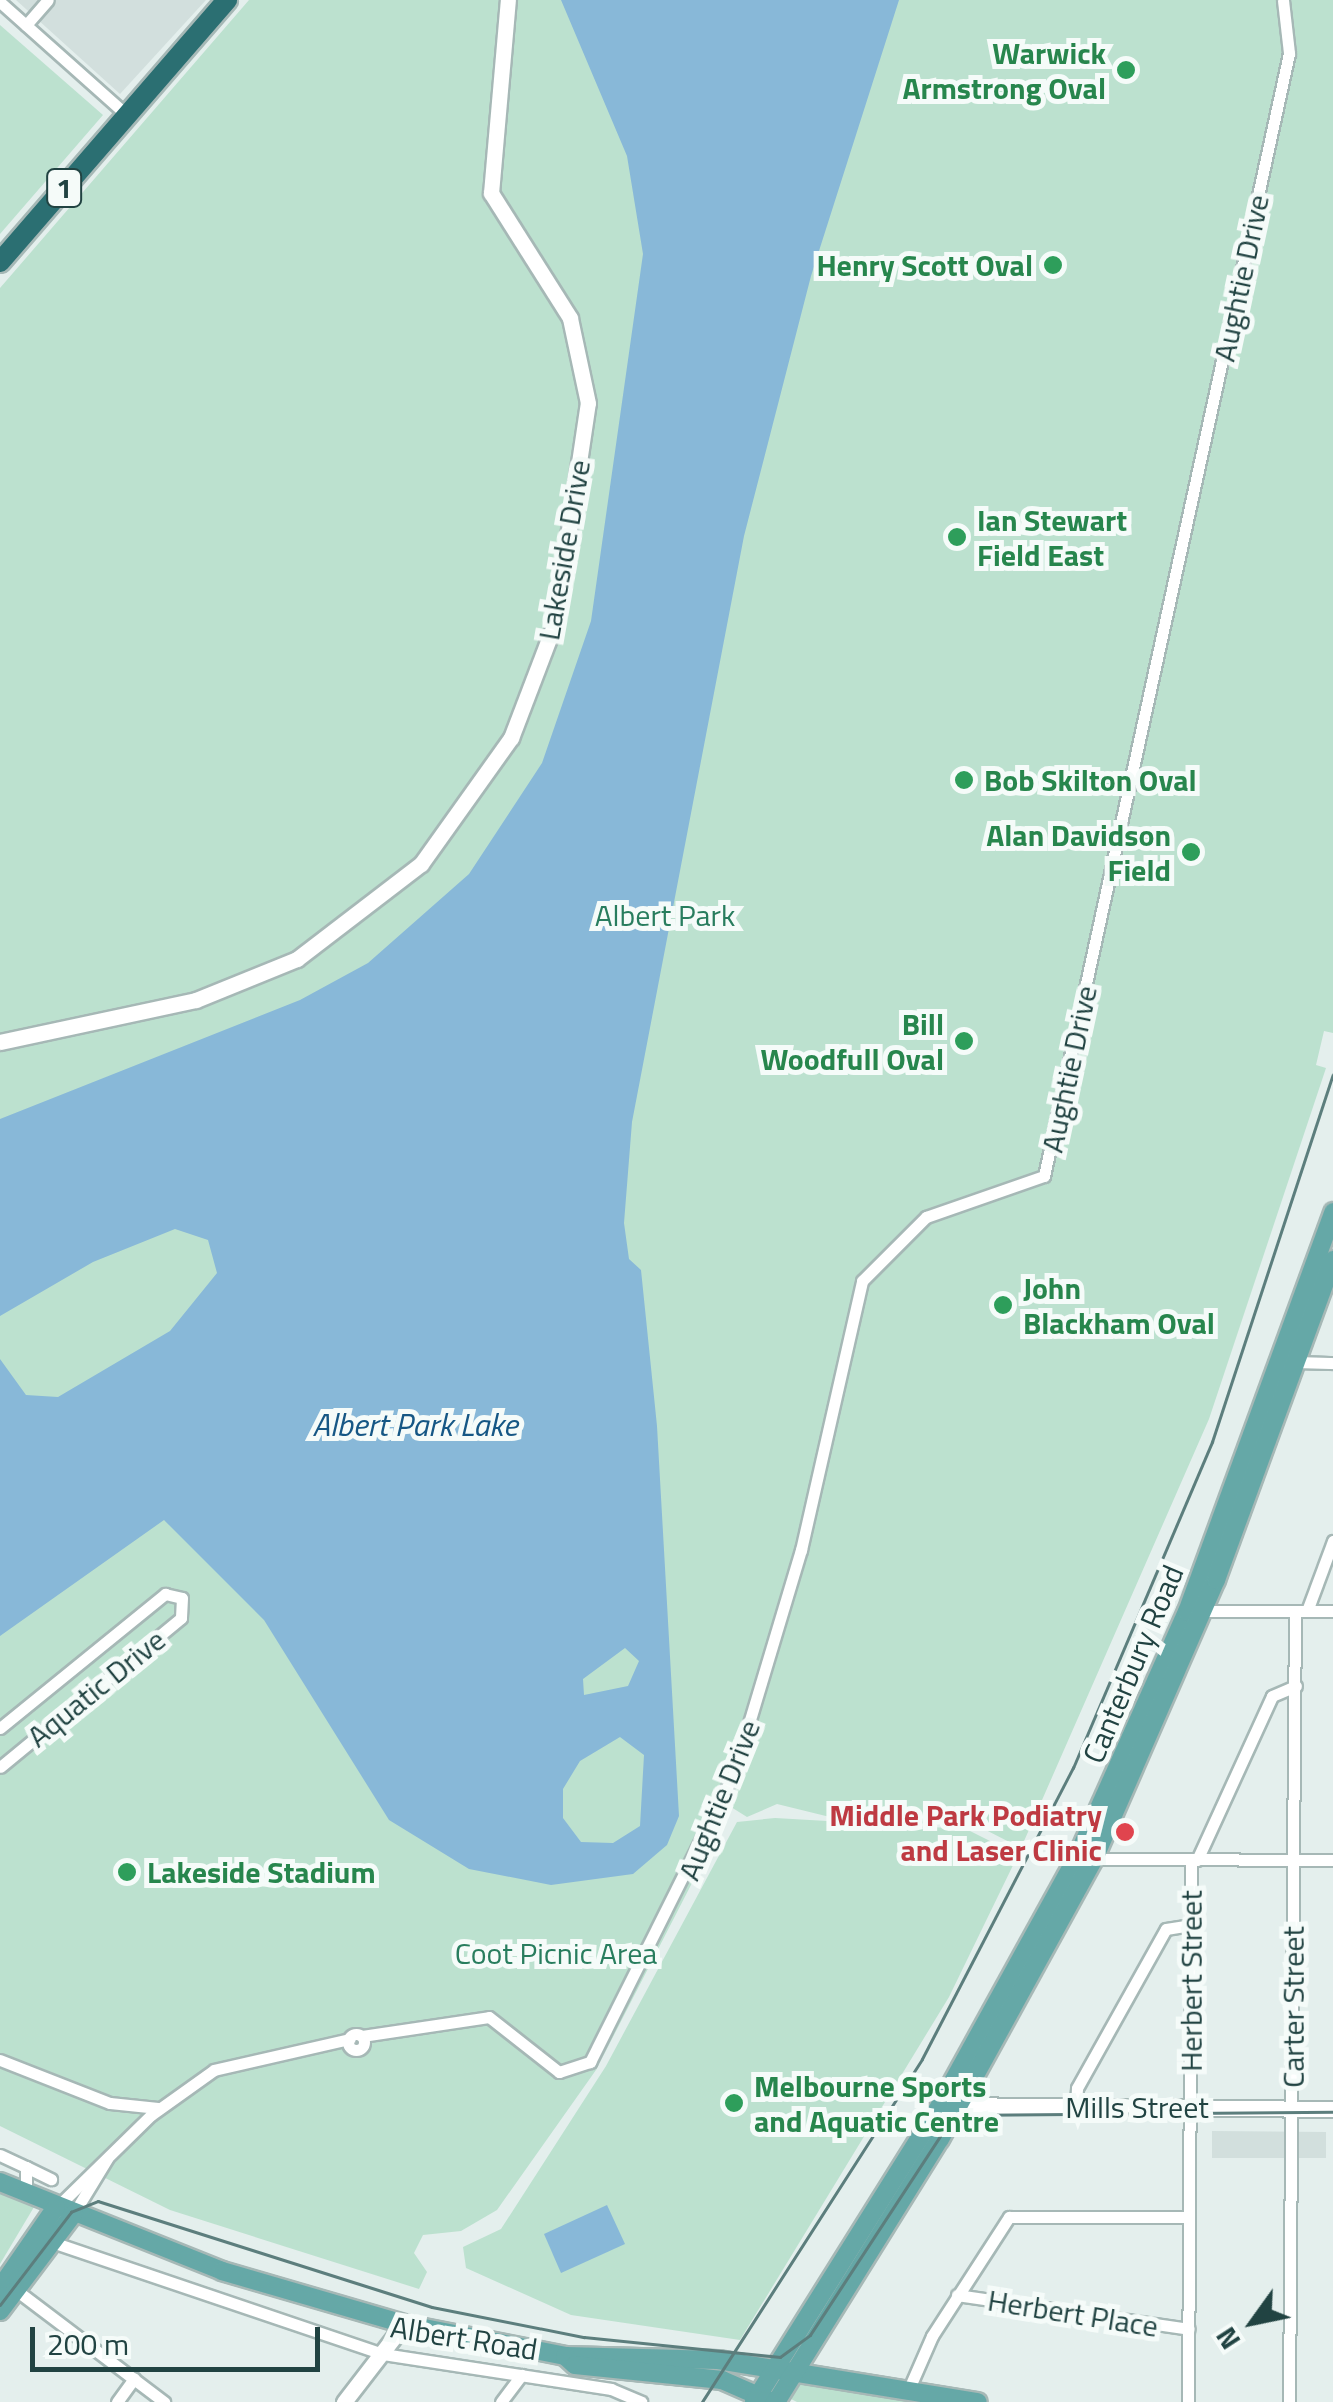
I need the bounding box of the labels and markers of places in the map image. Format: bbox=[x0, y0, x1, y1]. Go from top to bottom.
place label: Warwick Armstrong Oval bbox=[902, 35, 1106, 106]
marker: Warwick Armstrong Oval bbox=[1115, 59, 1137, 81]
place label: Henry Scott Oval bbox=[816, 247, 1033, 283]
marker: Henry Scott Oval bbox=[1042, 254, 1064, 276]
place label: Ian Stewart Field East bbox=[977, 502, 1127, 572]
marker: Ian Stewart Field East bbox=[946, 526, 968, 548]
place label: Bob Skilton Oval bbox=[984, 762, 1197, 798]
marker: Bob Skilton Oval bbox=[953, 769, 975, 791]
place label: Alan Davidson Field bbox=[986, 817, 1171, 888]
marker: Alan Davidson Field bbox=[1180, 841, 1202, 863]
place label: Bill Woodfull Oval bbox=[760, 1006, 944, 1076]
marker: Bill Woodfull Oval bbox=[953, 1030, 975, 1052]
place label: John Blackham Oval bbox=[1023, 1270, 1215, 1340]
marker: John Blackham Oval bbox=[992, 1294, 1014, 1316]
place label: Middle Park Podiatry and Laser Clinic bbox=[829, 1797, 1102, 1868]
marker: Middle Park Podiatry and Laser Clinic bbox=[1112, 1819, 1138, 1845]
place label: Lakeside Stadium bbox=[147, 1854, 376, 1890]
marker: Lakeside Stadium bbox=[116, 1861, 138, 1883]
place label: Melbourne Sports and Aquatic Centre bbox=[754, 2068, 999, 2138]
marker: Melbourne Sports and Aquatic Centre bbox=[723, 2092, 745, 2114]

